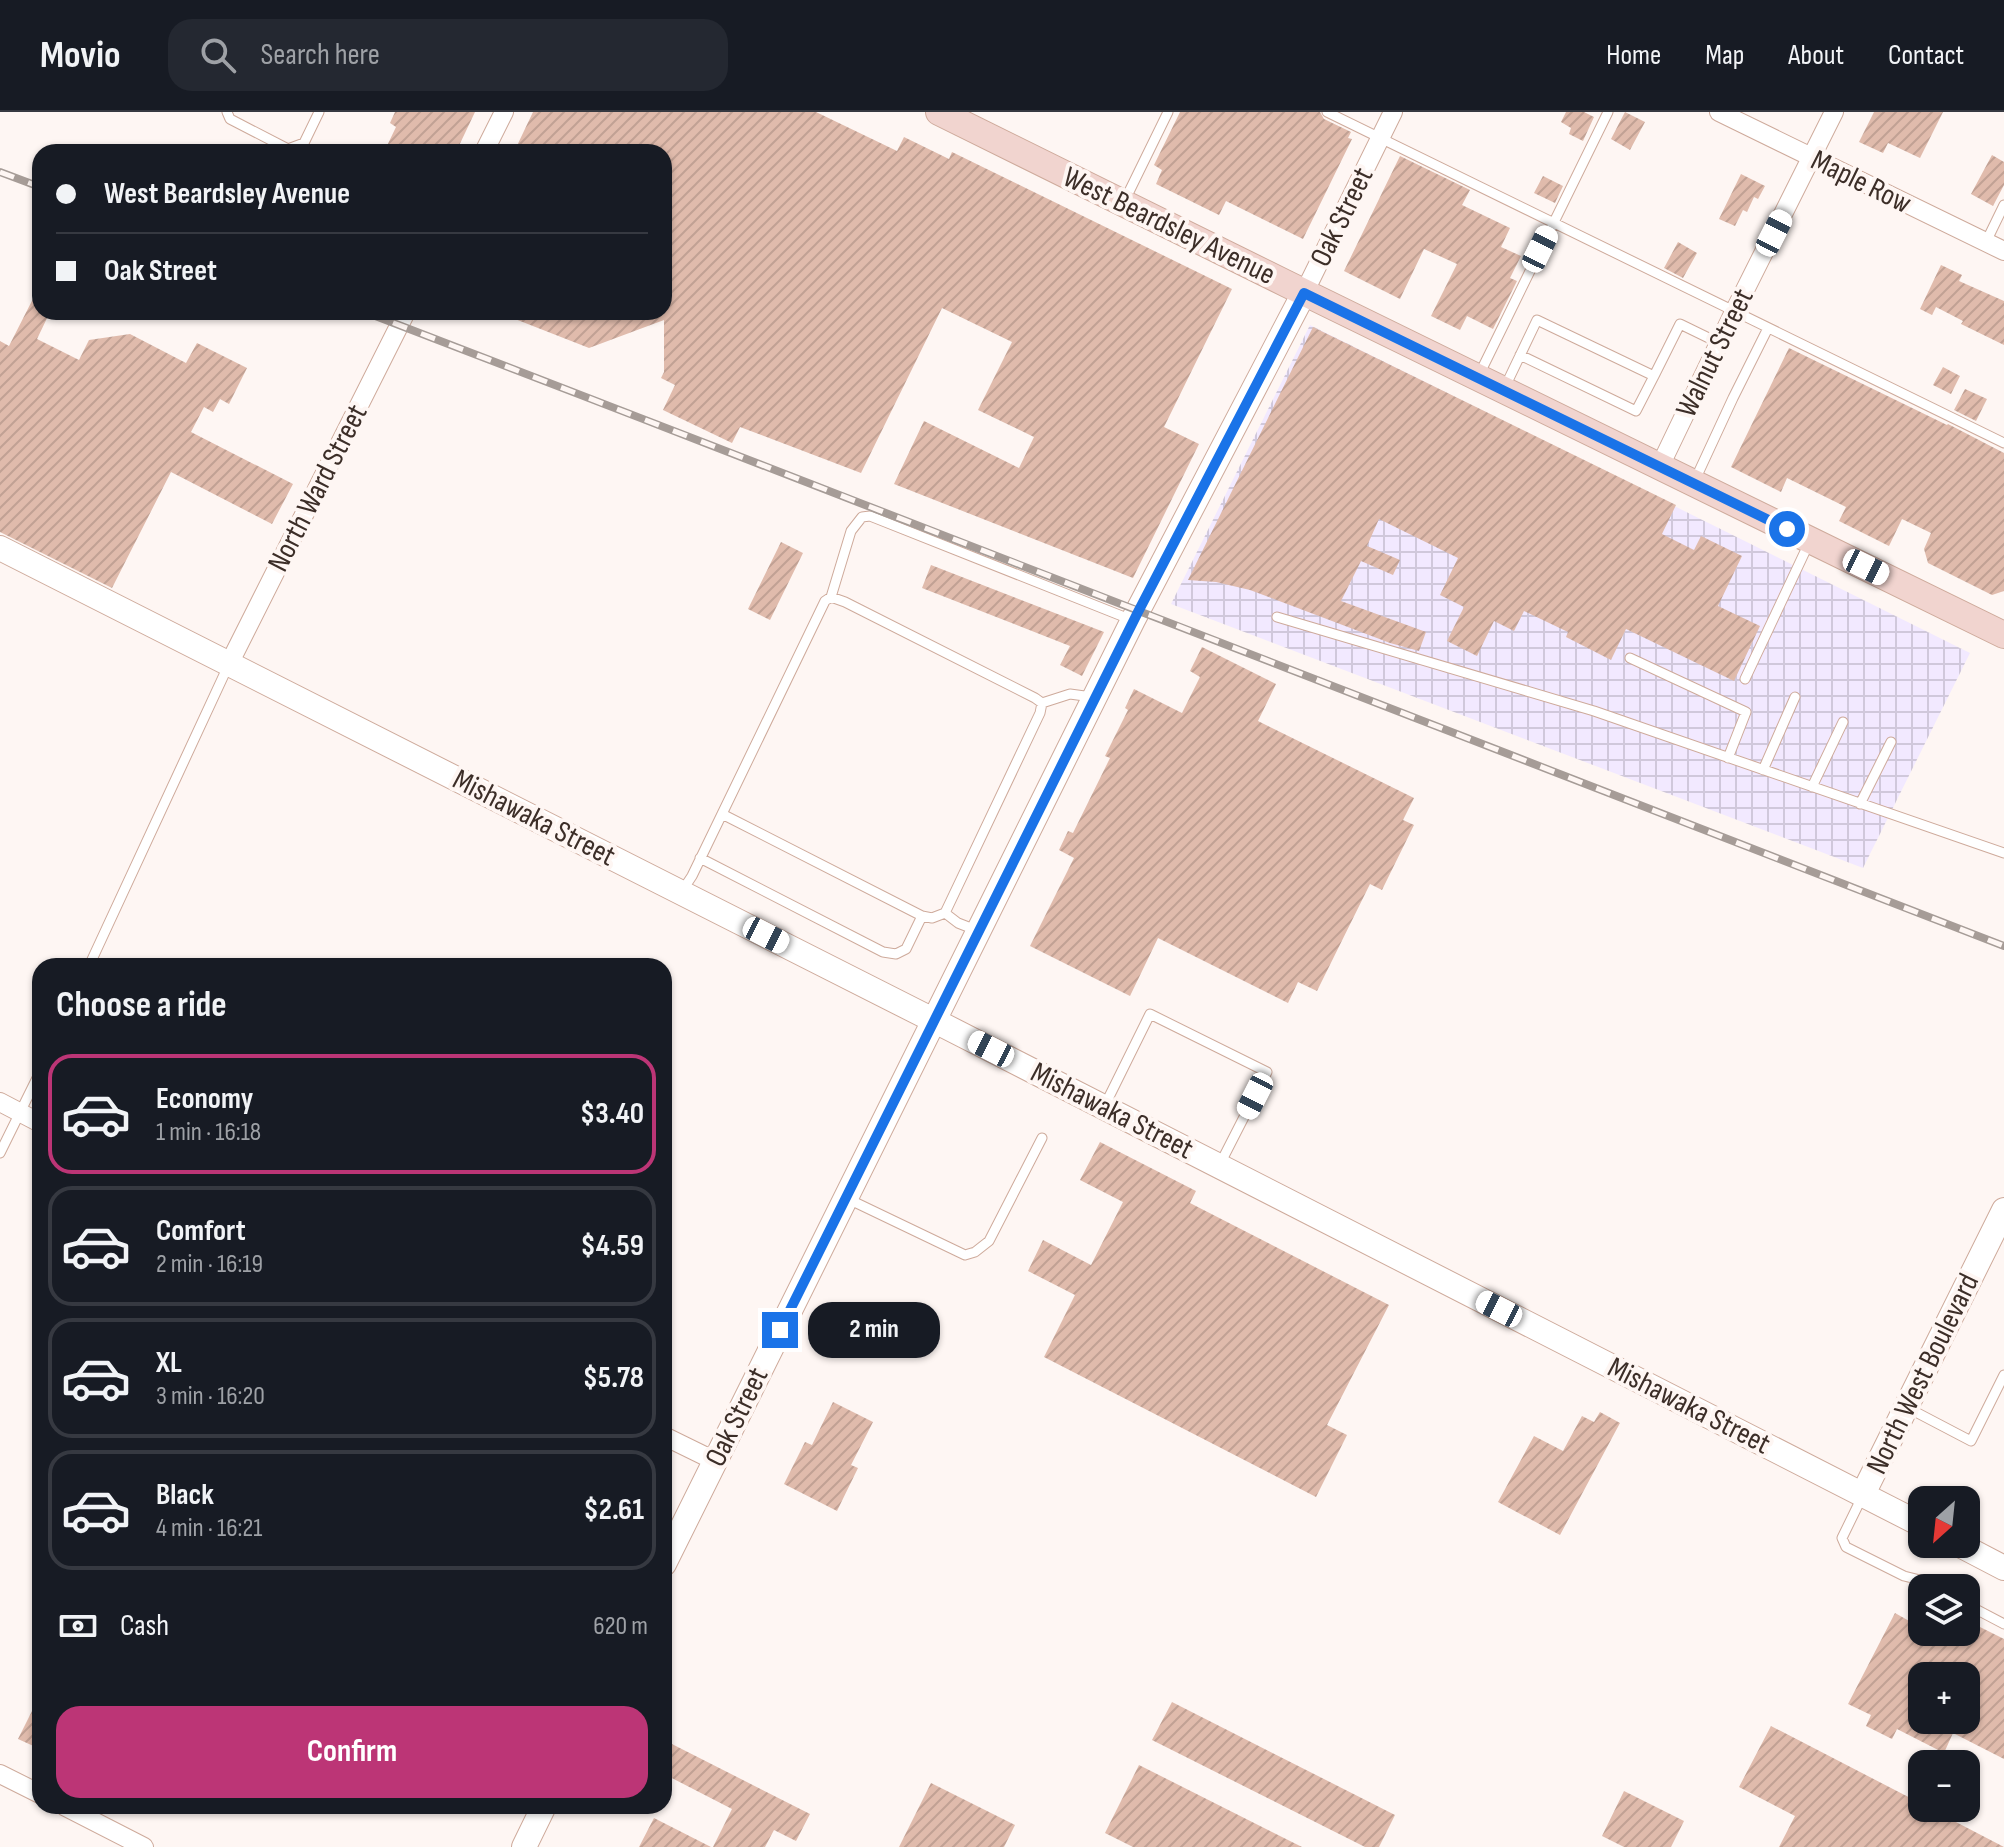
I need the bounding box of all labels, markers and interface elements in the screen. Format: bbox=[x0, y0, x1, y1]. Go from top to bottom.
search box bbox=[168, 19, 728, 91]
text: Movio bbox=[40, 33, 120, 78]
icon: search bbox=[196, 33, 240, 77]
text: Search here bbox=[260, 37, 380, 73]
text: Home bbox=[1606, 39, 1661, 72]
text: Map bbox=[1705, 39, 1744, 72]
text: About bbox=[1788, 39, 1844, 72]
text: Contact bbox=[1888, 39, 1964, 72]
street label: Maple Row bbox=[1805, 142, 1917, 222]
street label: West Beardsley Avenue bbox=[1057, 159, 1281, 293]
street label: Oak Street bbox=[1303, 162, 1381, 272]
text: West Beardsley Avenue bbox=[104, 176, 350, 212]
car bbox=[1752, 206, 1796, 260]
car bbox=[1519, 222, 1561, 276]
text: Oak Street bbox=[104, 253, 217, 289]
street label: Walnut Street bbox=[1668, 283, 1762, 423]
street label: North Ward Street bbox=[261, 399, 375, 577]
route start bbox=[1769, 511, 1805, 547]
car bbox=[1839, 546, 1893, 588]
street label: Mishawaka Street bbox=[447, 762, 621, 874]
car bbox=[739, 913, 793, 957]
text: Choose a ride bbox=[56, 984, 227, 1027]
car bbox=[964, 1027, 1018, 1071]
street label: Mishawaka Street bbox=[1025, 1055, 1199, 1167]
car bbox=[1233, 1069, 1277, 1123]
icon: car bbox=[60, 1078, 132, 1150]
text: Economy bbox=[156, 1081, 253, 1117]
text: $3.40 bbox=[580, 1096, 644, 1132]
text: 1 min · 16:18 bbox=[156, 1117, 261, 1148]
icon: car bbox=[60, 1210, 132, 1282]
text: Comfort bbox=[156, 1213, 246, 1249]
text: $4.59 bbox=[580, 1228, 644, 1264]
text: 2 min · 16:19 bbox=[156, 1249, 263, 1280]
street label: North West Boulevard bbox=[1859, 1268, 1987, 1480]
car bbox=[1472, 1287, 1526, 1331]
callout: 2 min bbox=[808, 1302, 940, 1358]
route end bbox=[762, 1312, 798, 1348]
text: 2 min bbox=[849, 1314, 899, 1345]
icon: car bbox=[60, 1342, 132, 1414]
text: XL bbox=[156, 1345, 182, 1381]
street label: Mishawaka Street bbox=[1602, 1350, 1776, 1462]
text: $5.78 bbox=[583, 1360, 644, 1396]
street label: Oak Street bbox=[698, 1362, 776, 1472]
text: 3 min · 16:20 bbox=[156, 1381, 265, 1412]
icon: car bbox=[60, 1474, 132, 1546]
text: Black bbox=[156, 1477, 214, 1513]
north arrow bbox=[1908, 1486, 1980, 1558]
map controls bbox=[1908, 1486, 1980, 1822]
text: $2.61 bbox=[583, 1492, 644, 1528]
text: 4 min · 16:21 bbox=[156, 1513, 262, 1544]
button: layers bbox=[1908, 1574, 1980, 1646]
icon: cash bbox=[56, 1604, 100, 1648]
text: Cash bbox=[120, 1608, 169, 1644]
text: 620 m bbox=[593, 1611, 648, 1642]
button: + bbox=[1908, 1662, 1980, 1734]
button: Confirm bbox=[56, 1706, 648, 1798]
button: − bbox=[1908, 1750, 1980, 1822]

